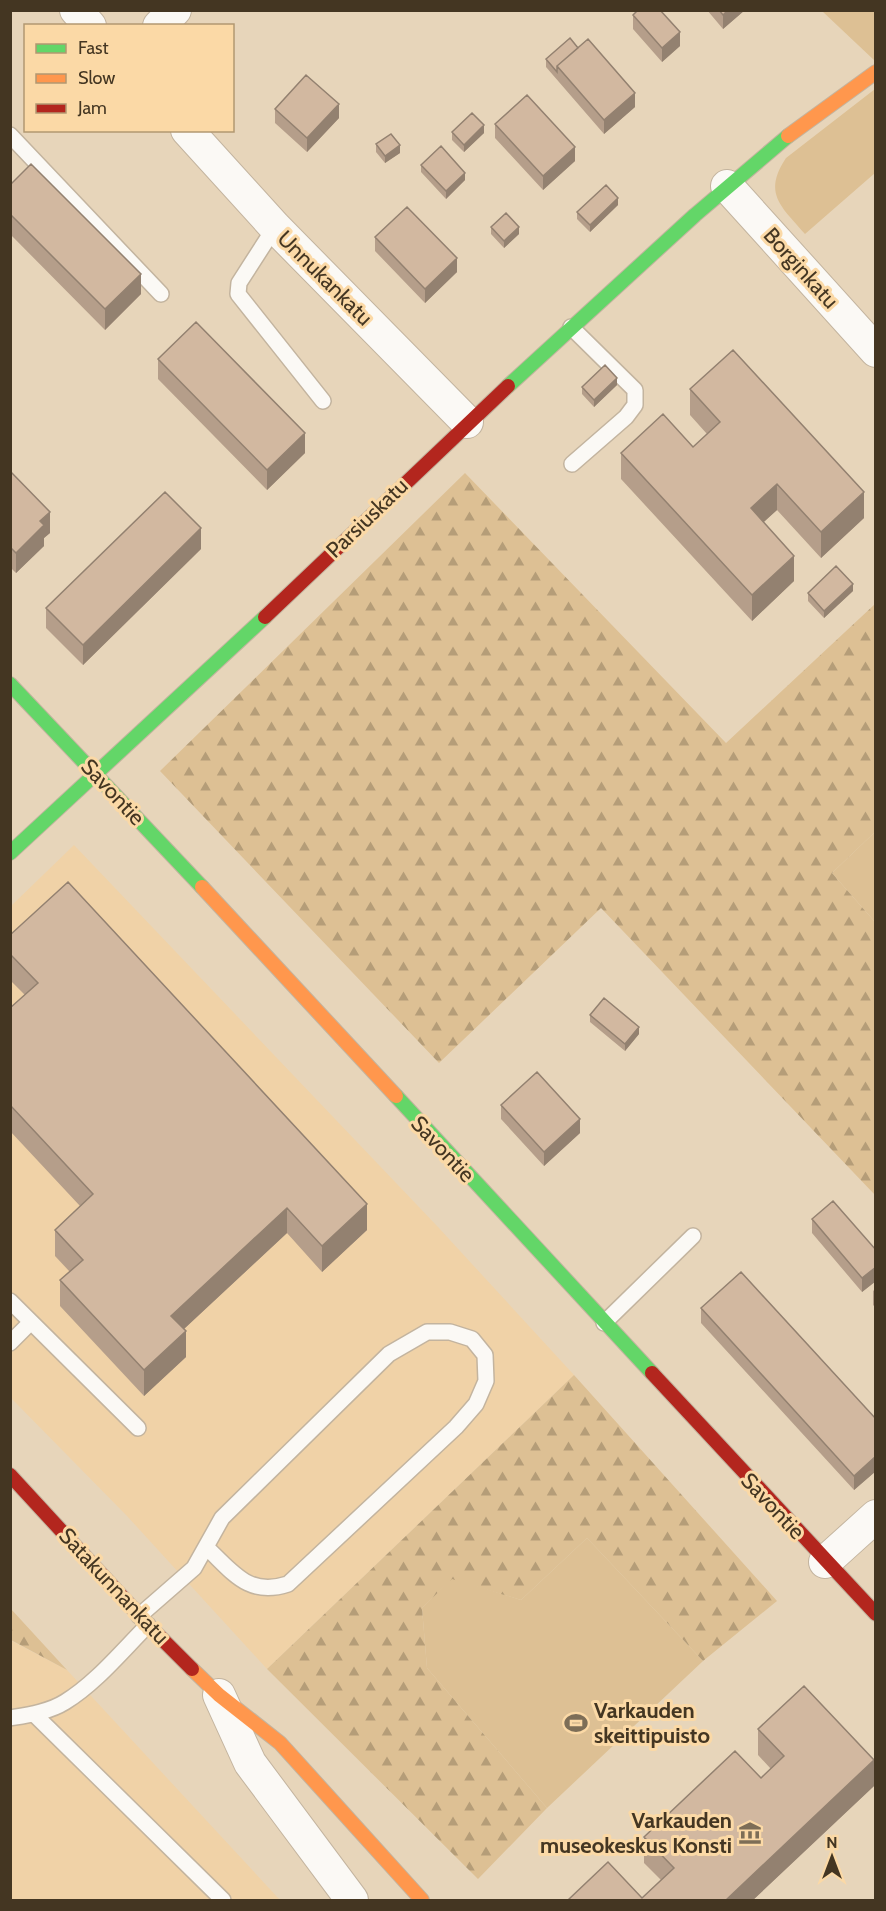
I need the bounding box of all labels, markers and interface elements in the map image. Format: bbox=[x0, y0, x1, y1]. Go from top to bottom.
legend bbox=[24, 24, 234, 132]
text: Fast bbox=[78, 37, 109, 59]
text: Slow bbox=[78, 67, 115, 89]
text: Jam bbox=[77, 97, 107, 119]
street label: Borginkatu bbox=[758, 222, 844, 314]
street label: Unnukankatu bbox=[272, 225, 378, 331]
street label: Parsiuskatu bbox=[320, 472, 414, 564]
street label: Savontie bbox=[75, 753, 151, 831]
street label: Savontie bbox=[405, 1110, 481, 1188]
street label: Savontie bbox=[735, 1467, 811, 1545]
street label: Satakunnankatu bbox=[53, 1522, 175, 1650]
place label: Varkauden skeittipuisto bbox=[594, 1697, 710, 1749]
sports icon: Varkauden skeittipuisto bbox=[563, 1710, 589, 1736]
place label: Varkauden museokeskus Konsti bbox=[540, 1807, 732, 1859]
museum icon: Varkauden museokeskus Konsti bbox=[737, 1820, 763, 1846]
north arrow bbox=[802, 1827, 862, 1887]
text: N bbox=[826, 1833, 838, 1852]

